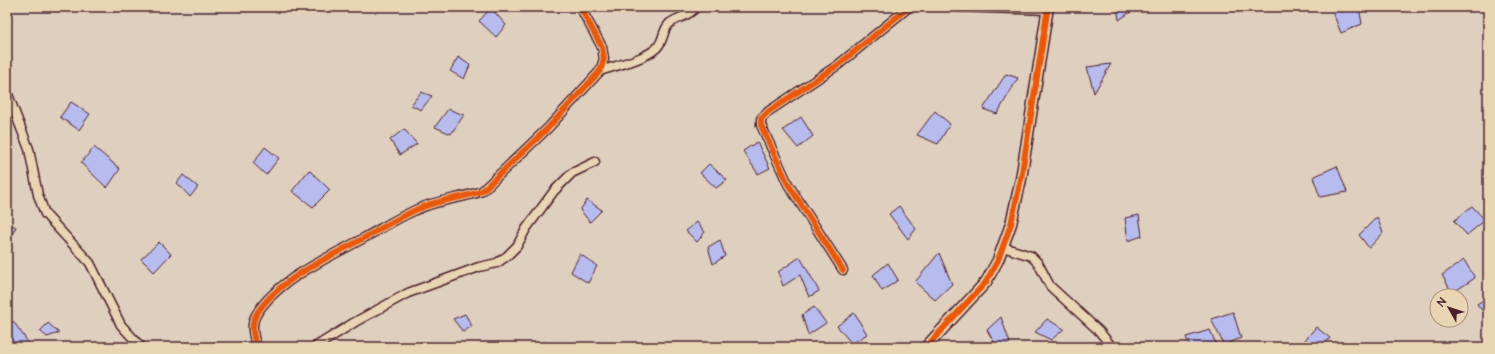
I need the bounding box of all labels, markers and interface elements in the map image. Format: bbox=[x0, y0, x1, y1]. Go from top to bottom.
north arrow bbox=[1429, 288, 1469, 328]
text: N bbox=[1434, 295, 1450, 309]

